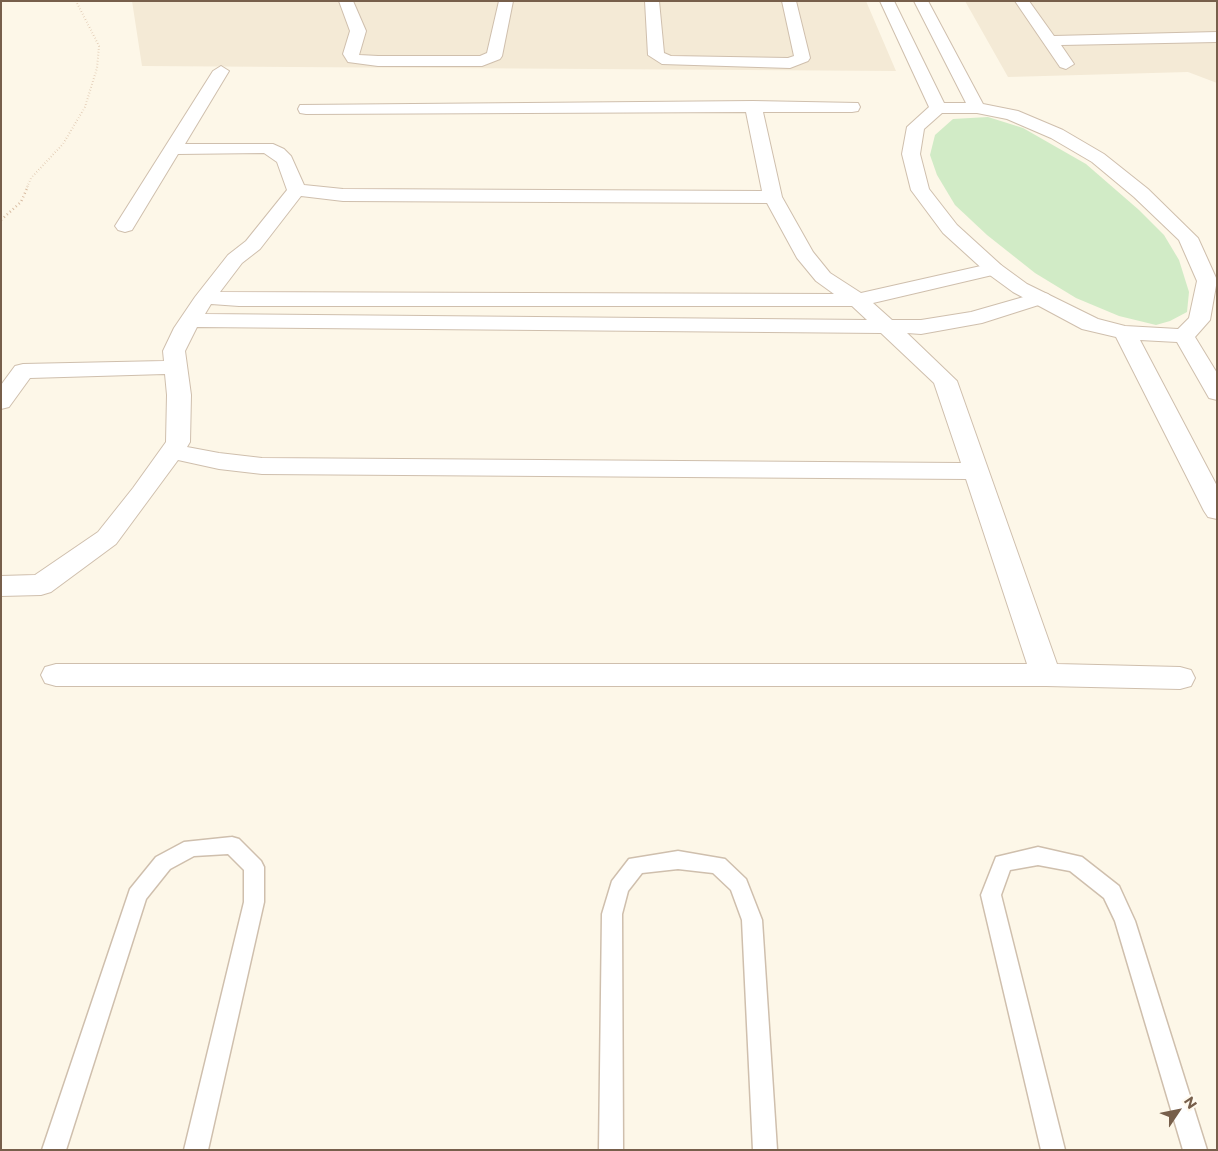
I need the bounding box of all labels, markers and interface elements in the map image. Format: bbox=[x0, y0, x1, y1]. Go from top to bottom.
north arrow bbox=[1153, 1086, 1203, 1136]
text: N bbox=[1180, 1093, 1201, 1112]

